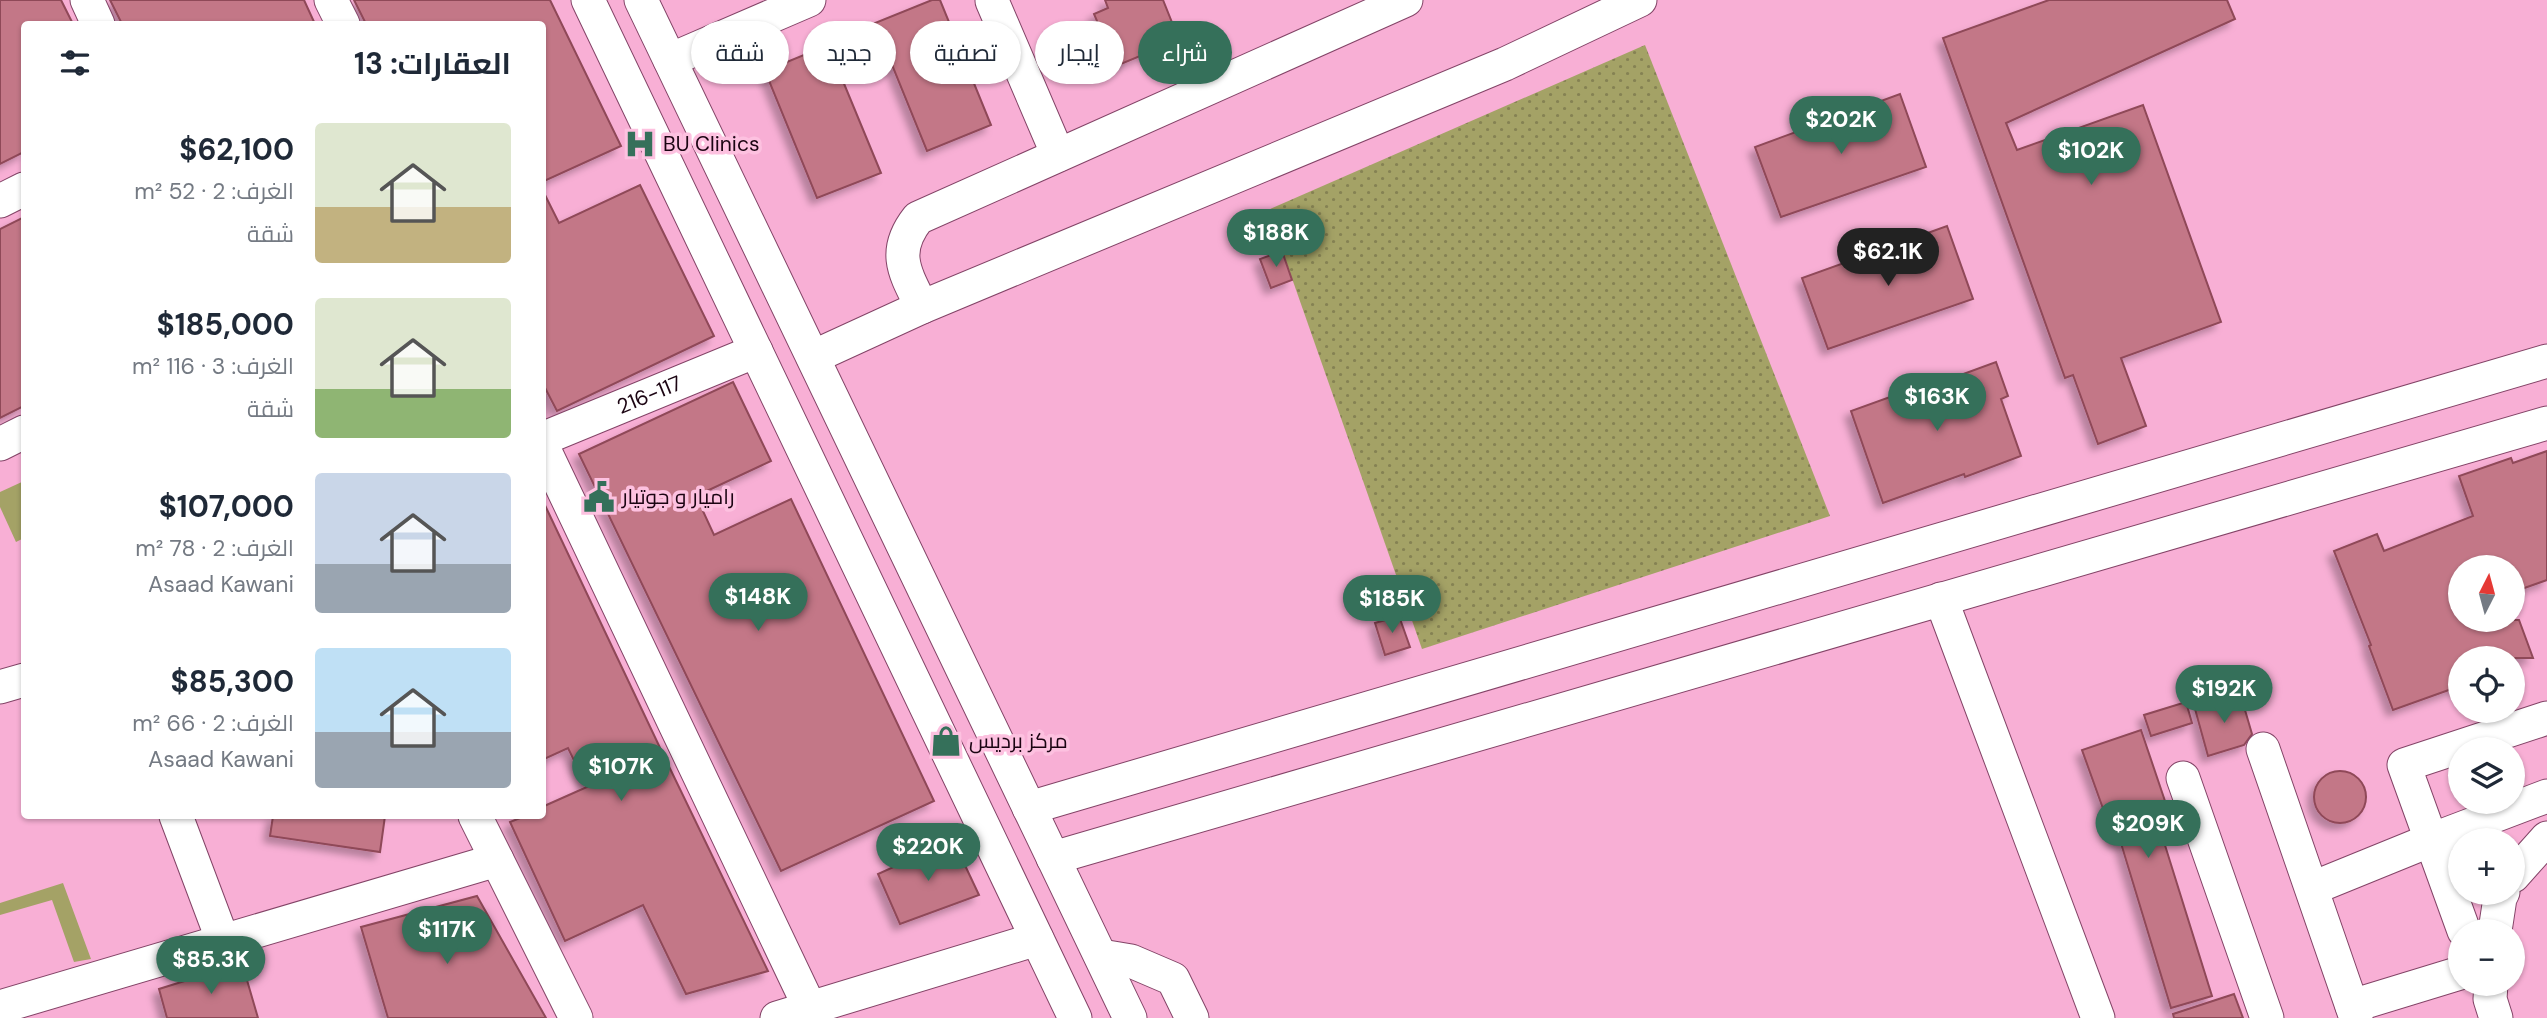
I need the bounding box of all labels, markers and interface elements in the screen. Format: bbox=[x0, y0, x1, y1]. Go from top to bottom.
chip: شقة bbox=[691, 21, 789, 84]
chip: جديد bbox=[803, 21, 896, 84]
chip: تصفية bbox=[910, 21, 1021, 84]
chip: إيجار bbox=[1035, 21, 1124, 84]
chip: شراء bbox=[1138, 21, 1232, 84]
icon: filters bbox=[56, 44, 94, 82]
text: العقارات: 13 bbox=[354, 44, 511, 83]
pin: $202K bbox=[1792, 96, 1890, 156]
text: $202K bbox=[1805, 104, 1877, 134]
hospital icon: BU Clinics bbox=[623, 127, 657, 161]
pin: $102K bbox=[2042, 128, 2140, 187]
text: $62,100 bbox=[179, 130, 294, 169]
place label: BU Clinics bbox=[663, 130, 759, 158]
text: $102K bbox=[2058, 135, 2124, 165]
icon: home bbox=[371, 151, 455, 235]
text: الغرف: 2 · 52 m² bbox=[134, 176, 294, 206]
pin: $188K bbox=[1227, 210, 1325, 269]
text: $188K bbox=[1243, 217, 1309, 247]
text: شقة bbox=[247, 219, 294, 249]
pin: $62.1K bbox=[1831, 229, 1945, 288]
text: $62.1K bbox=[1853, 236, 1923, 266]
text: $185,000 bbox=[157, 305, 294, 344]
icon: home bbox=[371, 326, 455, 410]
text: الغرف: 3 · 116 m² bbox=[132, 351, 294, 381]
street label: 216-117 bbox=[613, 369, 686, 421]
pin: $163K bbox=[1888, 374, 1986, 433]
text: $163K bbox=[1904, 381, 1970, 411]
text: شقة bbox=[247, 394, 294, 424]
public building icon: رامیار و جوتیار bbox=[582, 480, 616, 514]
place label: رامیار و جوتیار bbox=[621, 483, 734, 511]
text: $107,000 bbox=[159, 487, 294, 526]
icon: home bbox=[371, 501, 455, 585]
text: الغرف: 2 · 78 m² bbox=[135, 533, 294, 563]
north arrow bbox=[2448, 555, 2525, 632]
map controls bbox=[2448, 555, 2525, 996]
text: Asaad Kawani bbox=[148, 569, 294, 599]
pin: $148K bbox=[709, 574, 807, 633]
pin: $185K bbox=[1343, 576, 1441, 635]
text: $148K bbox=[725, 581, 791, 611]
text: $185K bbox=[1359, 583, 1425, 613]
button: locate bbox=[2448, 646, 2525, 723]
text: $85,300 bbox=[171, 662, 294, 701]
pin: $192K bbox=[2175, 666, 2273, 725]
text: $192K bbox=[2192, 673, 2257, 703]
icon: home bbox=[371, 676, 455, 760]
text: الغرف: 2 · 66 m² bbox=[132, 708, 294, 738]
shop icon: مرکز بردیس bbox=[929, 724, 963, 758]
place label: مرکز بردیس bbox=[969, 727, 1068, 755]
button: layers bbox=[2448, 737, 2525, 814]
text: Asaad Kawani bbox=[148, 744, 294, 774]
pin: $107K bbox=[572, 744, 670, 803]
text: $107K bbox=[588, 751, 654, 781]
pin: $209K bbox=[2099, 800, 2197, 860]
text: $209K bbox=[2112, 808, 2184, 838]
pin: $220K bbox=[879, 824, 977, 883]
button: + bbox=[2448, 828, 2525, 905]
text: $220K bbox=[892, 831, 964, 861]
pin: $117K bbox=[398, 906, 496, 966]
text: $117K bbox=[418, 914, 476, 944]
button: − bbox=[2448, 919, 2525, 996]
pin: $85.3K bbox=[154, 936, 268, 996]
text: $85.3K bbox=[172, 944, 250, 974]

